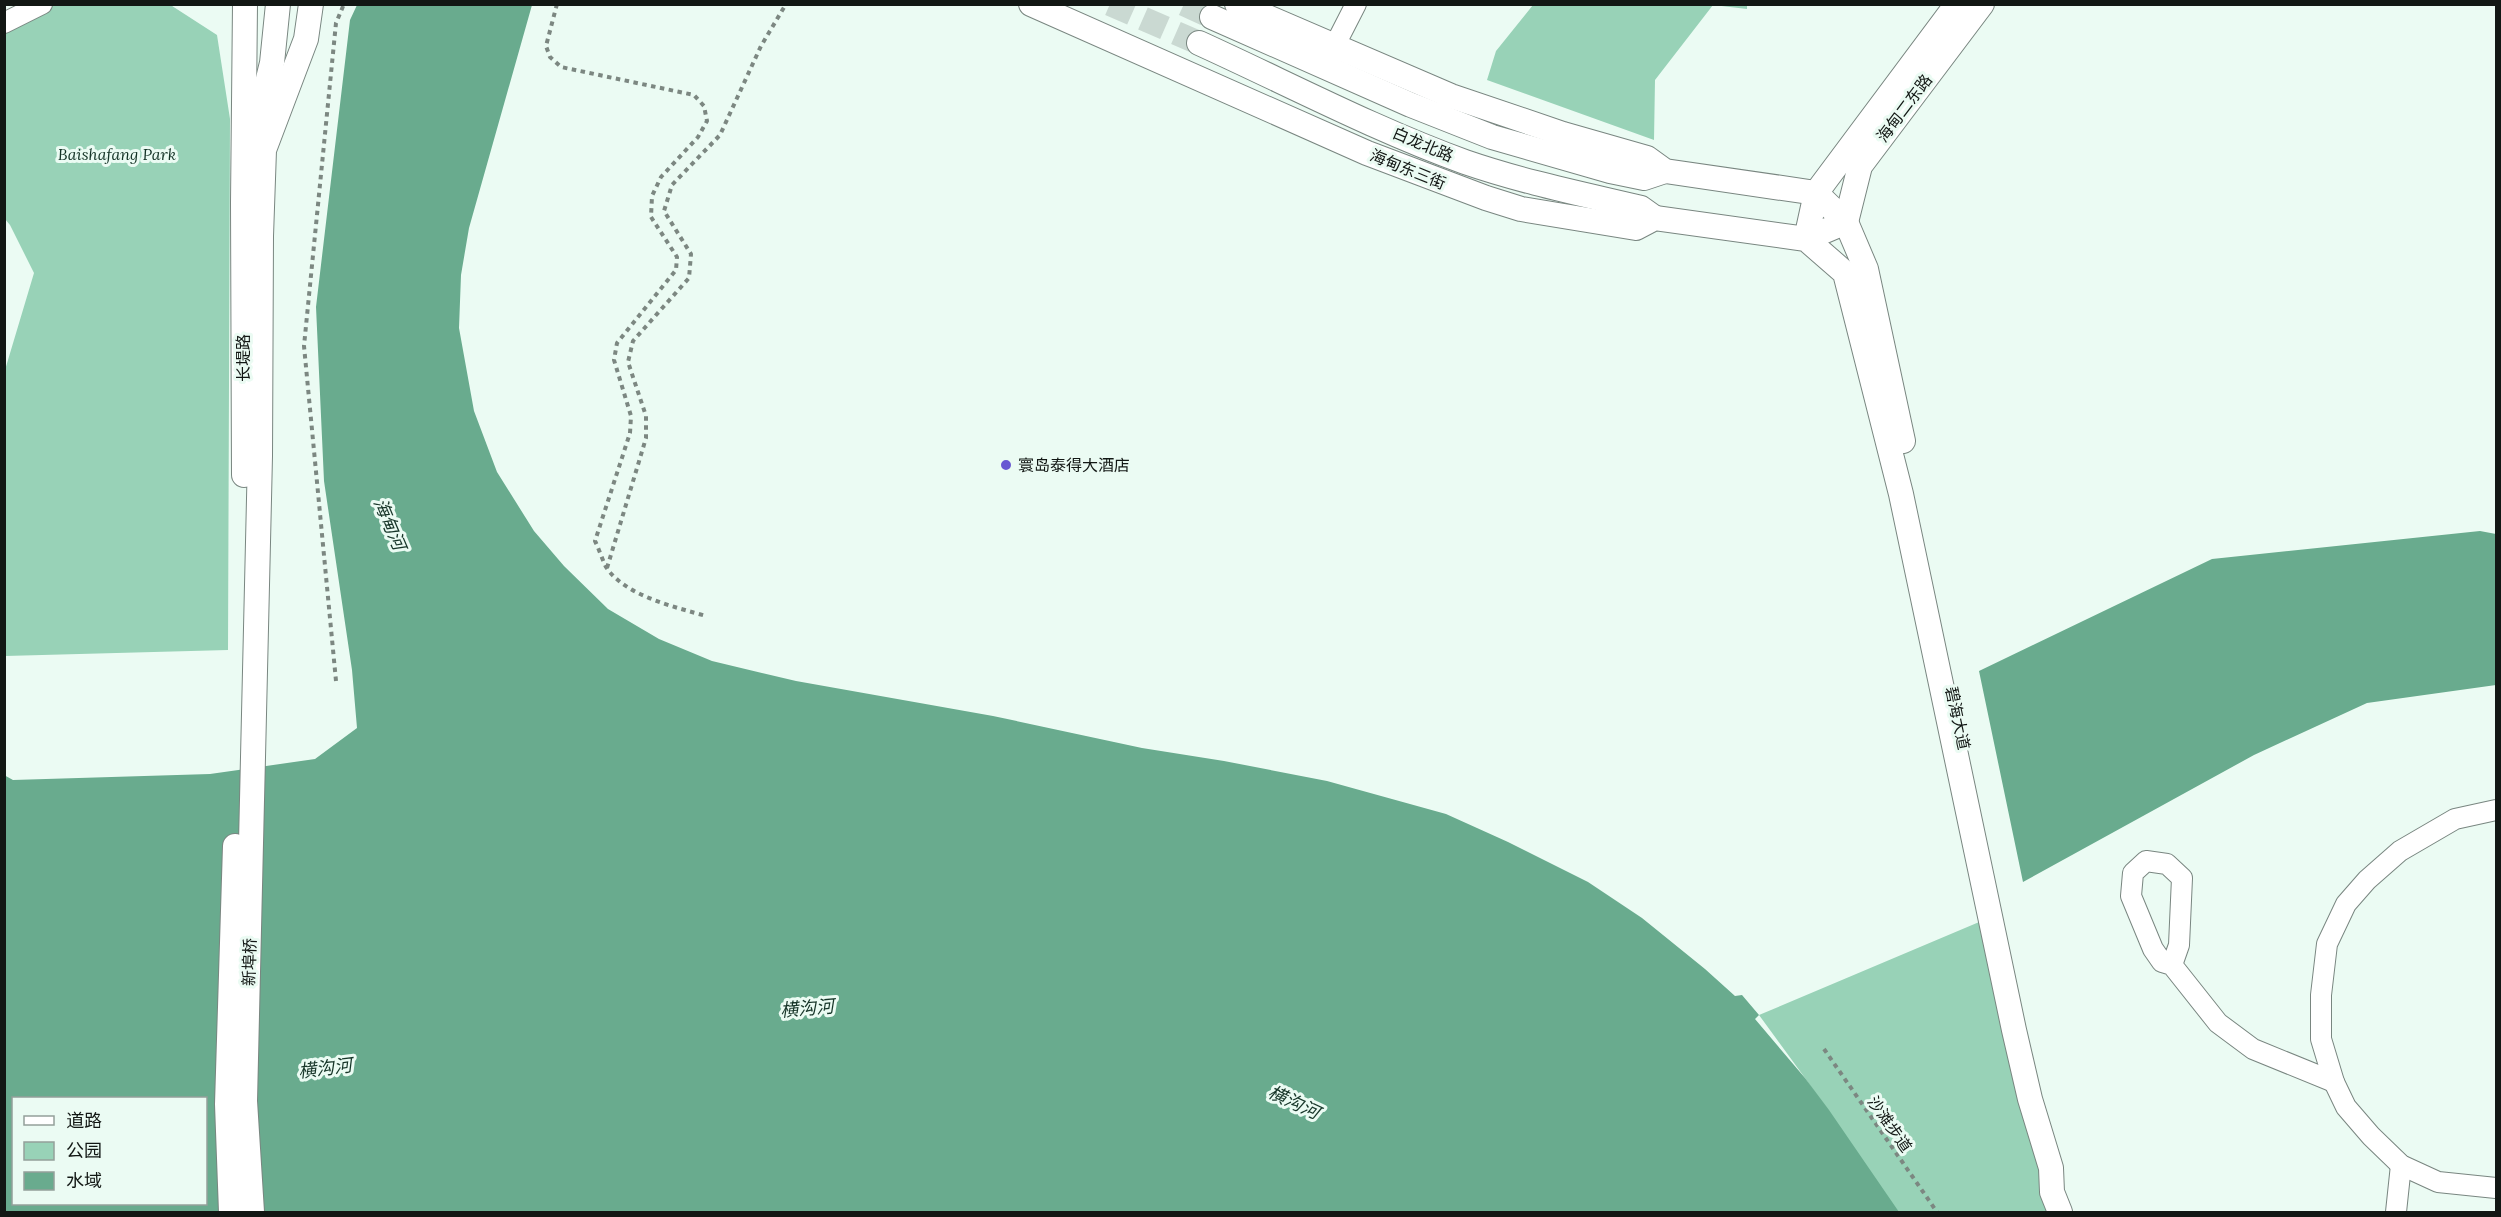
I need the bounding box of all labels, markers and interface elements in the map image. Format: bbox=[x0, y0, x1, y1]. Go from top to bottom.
street label: 海甸二东路 bbox=[1872, 70, 1936, 146]
street label: 白龙北路 bbox=[1390, 122, 1456, 166]
park label: Baishafang Park bbox=[58, 144, 176, 164]
street label: 海甸东三街 bbox=[1367, 145, 1449, 193]
street label: 长堤路 bbox=[233, 334, 253, 382]
place label: 寰岛泰得大酒店 bbox=[1018, 455, 1130, 475]
marker: 寰岛泰得大酒店 bbox=[999, 458, 1013, 472]
water label: 海甸河 bbox=[369, 495, 412, 556]
street label: 碧海大道 bbox=[1942, 685, 1974, 751]
street label: 新埠桥 bbox=[238, 938, 260, 986]
water label: 横沟河 bbox=[779, 994, 838, 1022]
water label: 横沟河 bbox=[297, 1053, 356, 1083]
water label: 横沟河 bbox=[1265, 1080, 1326, 1125]
street label: 沙滩步道 bbox=[1863, 1092, 1917, 1156]
legend bbox=[12, 1097, 207, 1205]
text: 道路 bbox=[66, 1109, 102, 1132]
text: 公园 bbox=[66, 1139, 102, 1162]
text: 水域 bbox=[66, 1169, 102, 1192]

